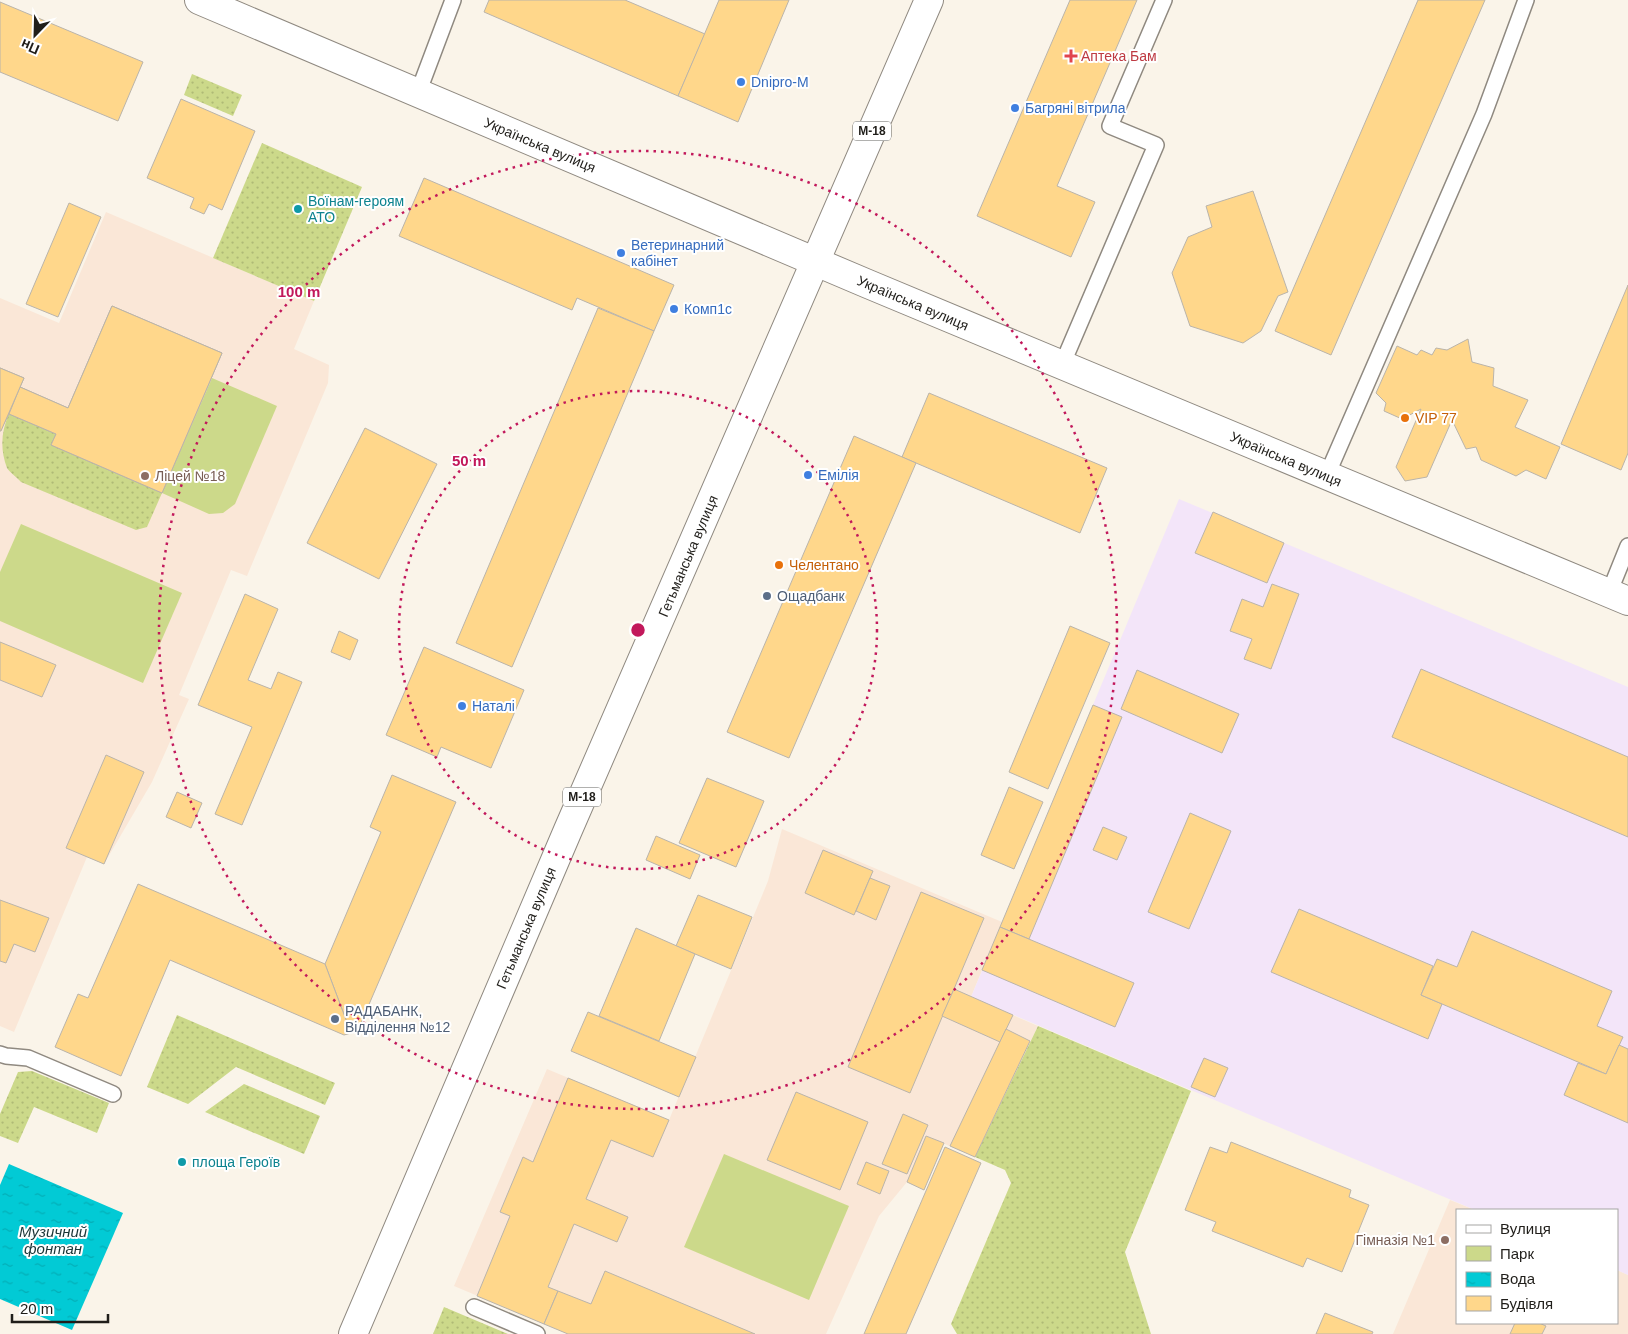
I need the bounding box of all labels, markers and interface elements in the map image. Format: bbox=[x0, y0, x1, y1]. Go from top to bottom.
north arrow bbox=[10, 10, 60, 60]
text: Пн bbox=[18, 36, 42, 58]
place label: Аптека Бам bbox=[1081, 48, 1157, 64]
marker: Аптека Бам bbox=[1065, 50, 1077, 62]
place label: Dnipro-M bbox=[751, 74, 809, 90]
marker: Dnipro-M bbox=[735, 76, 747, 88]
place label: Багряні вітрила bbox=[1025, 100, 1126, 116]
marker: Багряні вітрила bbox=[1009, 102, 1021, 114]
street label: Українська вулиця bbox=[482, 114, 598, 176]
road number: М-18 bbox=[853, 122, 891, 140]
place label: Воїнам-героям АТО bbox=[308, 193, 404, 225]
marker: Воїнам-героям АТО bbox=[292, 203, 304, 215]
place label: Ветеринарний кабінет bbox=[631, 237, 724, 269]
marker: Ветеринарний кабінет bbox=[615, 247, 627, 259]
street label: Українська вулиця bbox=[855, 272, 971, 334]
text: 100 m bbox=[278, 283, 320, 300]
place label: Комп1с bbox=[684, 301, 732, 317]
marker: Комп1с bbox=[668, 303, 680, 315]
place label: VIP 77 bbox=[1415, 410, 1457, 426]
marker: VIP 77 bbox=[1399, 412, 1411, 424]
street label: Українська вулиця bbox=[1228, 428, 1344, 490]
text: 50 m bbox=[452, 452, 486, 469]
place label: Емілія bbox=[818, 467, 859, 483]
place label: Ліцей №18 bbox=[155, 468, 225, 484]
marker: Емілія bbox=[802, 469, 814, 481]
marker: Ліцей №18 bbox=[139, 470, 151, 482]
street label: Гетьманська вулиця bbox=[655, 493, 721, 619]
place label: Челентано bbox=[789, 557, 859, 573]
marker: Челентано bbox=[773, 559, 785, 571]
place label: Ощадбанк bbox=[777, 588, 846, 604]
marker: Ощадбанк bbox=[761, 590, 773, 602]
centre of rings bbox=[629, 621, 647, 639]
place label: Наталі bbox=[472, 698, 515, 714]
marker: Наталі bbox=[456, 700, 468, 712]
road number: М-18 bbox=[563, 788, 601, 806]
street label: Гетьманська вулиця bbox=[493, 865, 559, 991]
place label: РАДАБАНК, Відділення №12 bbox=[345, 1003, 451, 1035]
marker: РАДАБАНК, Відділення №12 bbox=[329, 1013, 341, 1025]
place label: площа Героїв bbox=[192, 1154, 280, 1170]
marker: площа Героїв bbox=[176, 1156, 188, 1168]
legend bbox=[1456, 1209, 1618, 1324]
text: Вулиця bbox=[1500, 1220, 1551, 1237]
water label: Музичний фонтан bbox=[19, 1223, 88, 1257]
place label: Гімназія №1 bbox=[1356, 1232, 1435, 1248]
marker: Гімназія №1 bbox=[1439, 1234, 1451, 1246]
text: Парк bbox=[1500, 1245, 1534, 1262]
text: Вода bbox=[1500, 1270, 1536, 1287]
scale bar bbox=[12, 1292, 109, 1324]
text: Будівля bbox=[1500, 1295, 1553, 1312]
text: 20 m bbox=[20, 1300, 53, 1317]

